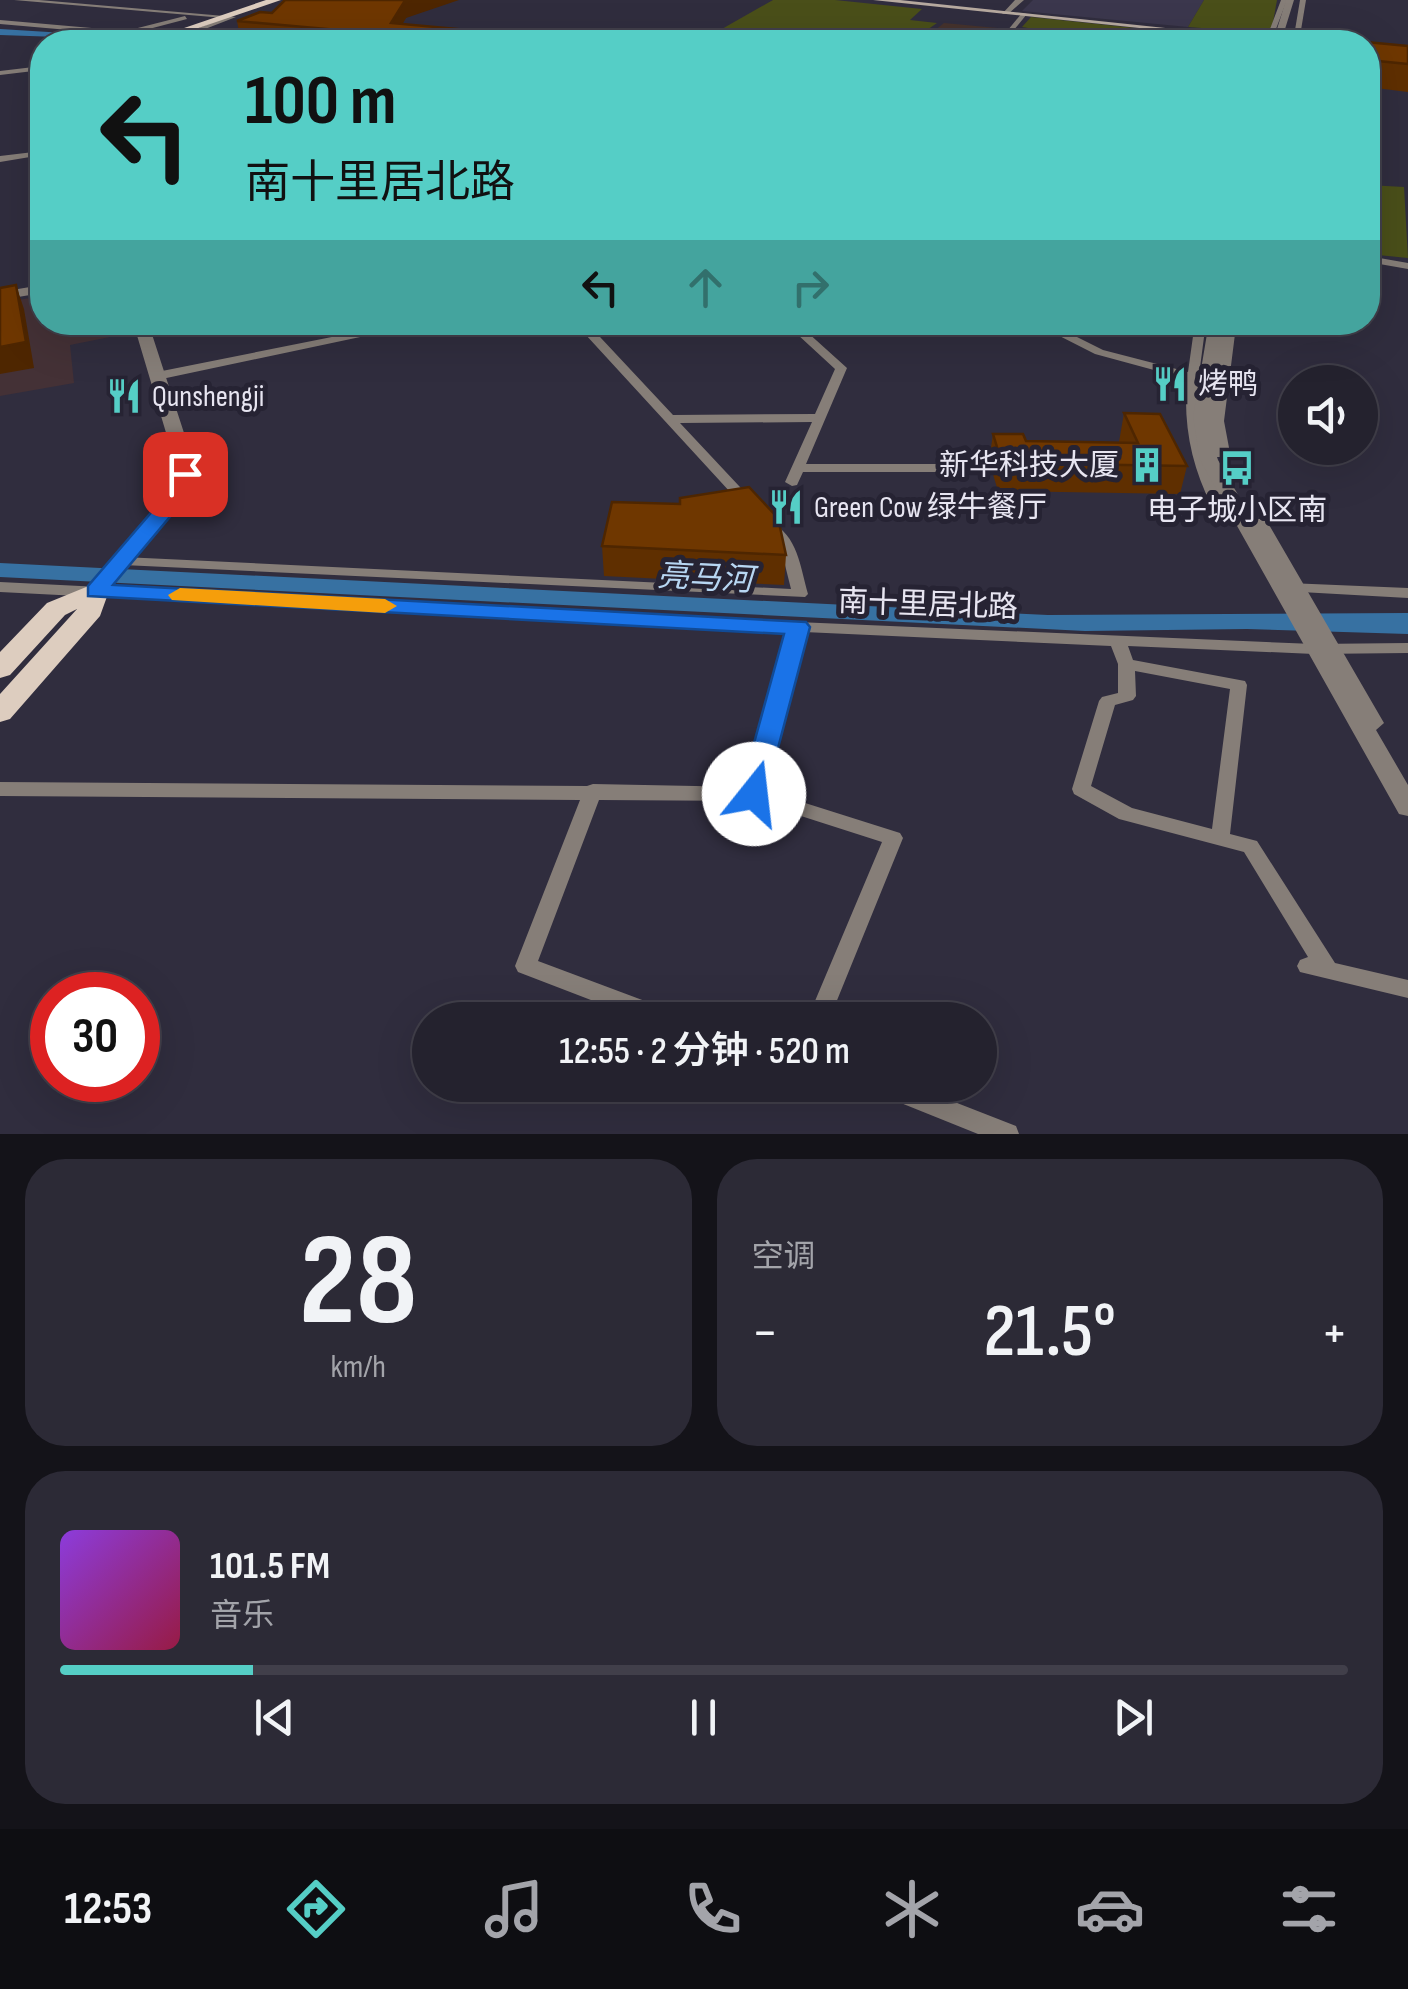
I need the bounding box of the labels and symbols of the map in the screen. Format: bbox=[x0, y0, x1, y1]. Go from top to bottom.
restaurant icon: 烤鸭 bbox=[1151, 365, 1189, 403]
place label: 烤鸭 bbox=[1198, 367, 1258, 403]
restaurant icon: Qunshengji bbox=[105, 377, 143, 415]
place label: Qunshengji bbox=[152, 379, 264, 415]
pin bbox=[143, 432, 228, 517]
building icon: 新华科技大厦 bbox=[1128, 446, 1166, 484]
place label: 新华科技大厦 bbox=[939, 448, 1119, 484]
bus stop icon: 电子城小区南 bbox=[1218, 449, 1256, 487]
restaurant icon: Green Cow 绿牛餐厅 bbox=[767, 488, 805, 526]
place label: Green Cow 绿牛餐厅 bbox=[814, 490, 1047, 526]
place label: 电子城小区南 bbox=[1147, 493, 1327, 529]
water label: 亮马河 bbox=[656, 557, 760, 601]
street label: 南十里居北路 bbox=[837, 584, 1019, 626]
position arrow bbox=[702, 742, 806, 846]
speed limit sign: 30 bbox=[30, 972, 160, 1102]

